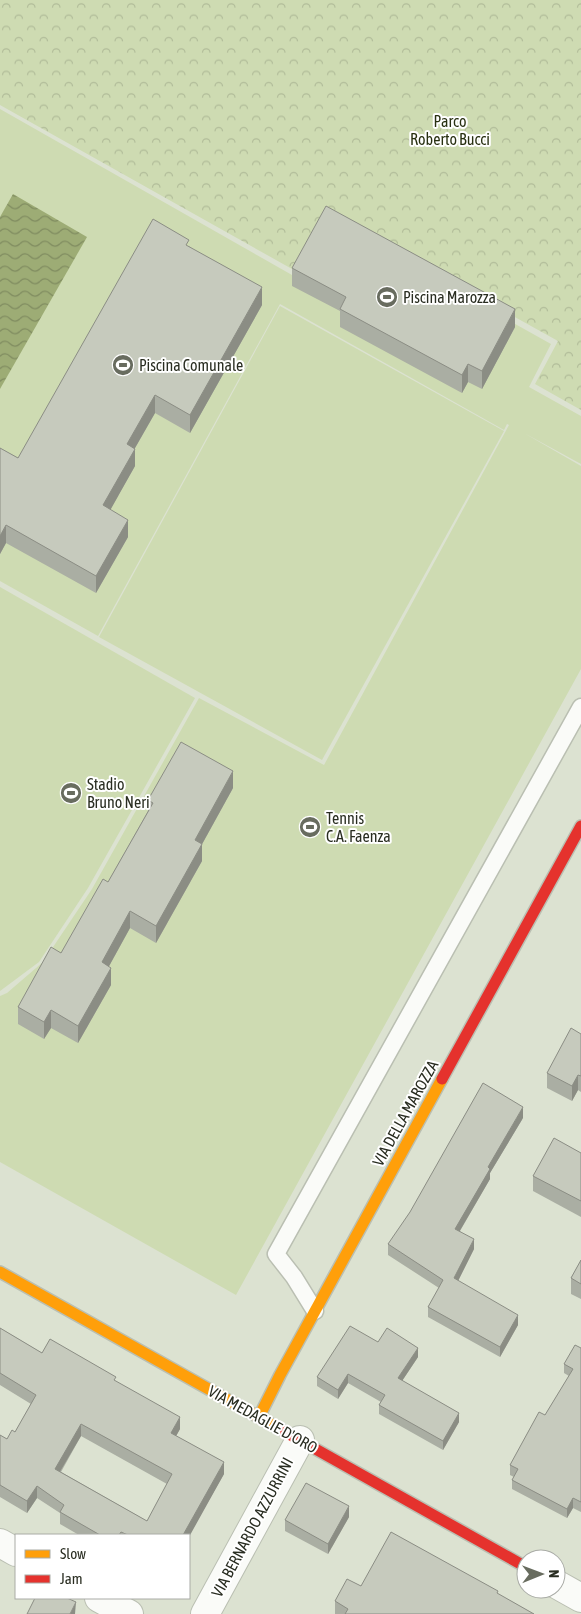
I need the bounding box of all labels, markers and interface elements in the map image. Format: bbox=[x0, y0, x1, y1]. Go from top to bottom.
park label: Parco Roberto Bucci bbox=[410, 112, 490, 148]
sports icon: Piscina Marozza bbox=[375, 285, 399, 309]
place label: Piscina Marozza bbox=[403, 288, 496, 306]
sports icon: Piscina Comunale bbox=[111, 353, 135, 377]
place label: Piscina Comunale bbox=[139, 356, 243, 374]
place label: Stadio Bruno Neri bbox=[87, 775, 150, 811]
sports icon: Stadio Bruno Neri bbox=[59, 781, 83, 805]
place label: Tennis C.A. Faenza bbox=[326, 809, 391, 845]
sports icon: Tennis C.A. Faenza bbox=[298, 815, 322, 839]
street label: VIA DELLA MAROZZA bbox=[369, 1057, 442, 1169]
street label: VIA MEDAGLIE D'ORO bbox=[205, 1382, 321, 1456]
street label: VIA BERNARDO AZZURRINI bbox=[208, 1454, 296, 1600]
legend bbox=[15, 1534, 190, 1599]
text: Slow bbox=[60, 1545, 86, 1562]
north arrow bbox=[516, 1549, 566, 1599]
text: Jam bbox=[60, 1570, 83, 1587]
text: N bbox=[546, 1570, 562, 1578]

